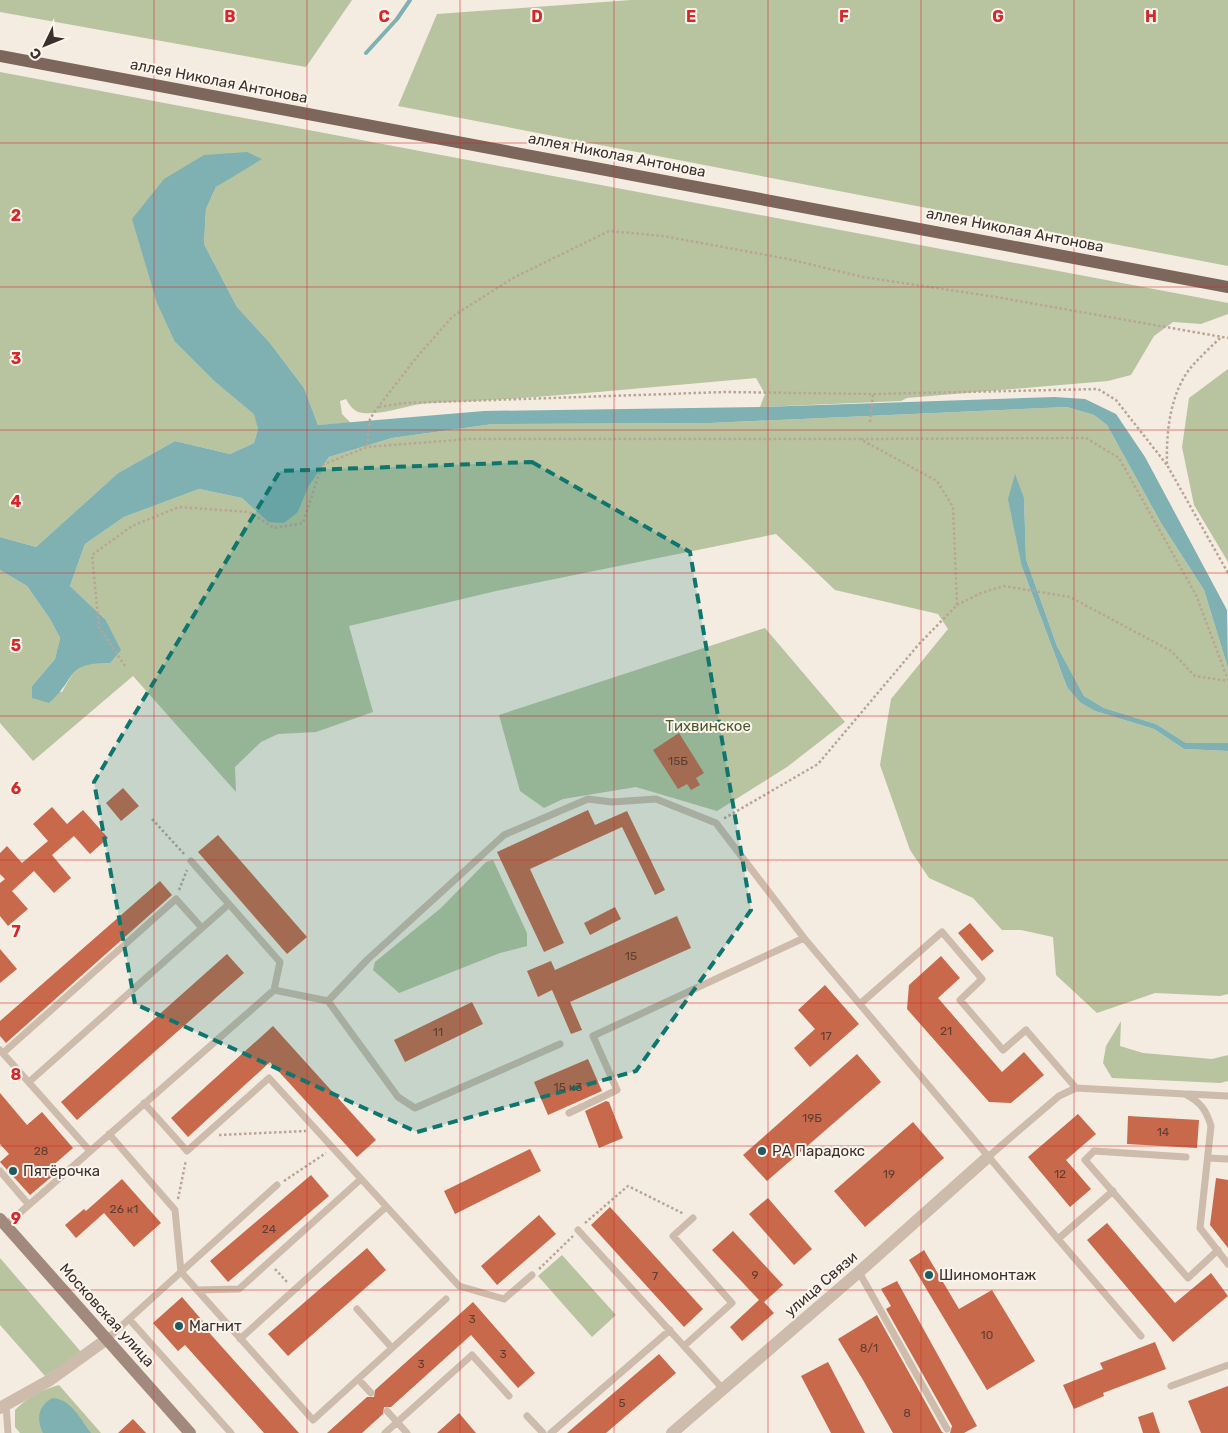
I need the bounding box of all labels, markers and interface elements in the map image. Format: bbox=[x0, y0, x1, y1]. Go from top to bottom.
text: B bbox=[224, 7, 236, 26]
text: C bbox=[378, 7, 390, 26]
text: D bbox=[531, 7, 543, 26]
text: E bbox=[686, 7, 696, 26]
text: F bbox=[839, 7, 849, 26]
text: G bbox=[992, 7, 1004, 26]
text: H bbox=[1145, 7, 1157, 26]
north arrow bbox=[20, 20, 70, 70]
text: С bbox=[26, 44, 45, 63]
street label: аллея Николая Антонова bbox=[129, 55, 309, 107]
street label: аллея Николая Антонова bbox=[527, 129, 707, 181]
street label: аллея Николая Антонова bbox=[925, 204, 1105, 256]
text: 2 bbox=[11, 206, 21, 225]
text: 3 bbox=[11, 349, 21, 368]
text: 4 bbox=[11, 492, 22, 511]
text: 5 bbox=[11, 636, 21, 655]
park label: Тихвинское bbox=[665, 717, 751, 735]
house number: 15Б bbox=[668, 754, 688, 768]
text: 6 bbox=[11, 779, 21, 798]
text: 7 bbox=[11, 922, 21, 941]
house number: 15 bbox=[625, 949, 637, 963]
house number: 21 bbox=[940, 1024, 952, 1038]
house number: 11 bbox=[433, 1025, 443, 1039]
house number: 17 bbox=[820, 1029, 832, 1043]
text: 8 bbox=[11, 1065, 22, 1084]
house number: 15 к3 bbox=[554, 1080, 582, 1094]
house number: 19Б bbox=[802, 1111, 822, 1125]
house number: 14 bbox=[1157, 1125, 1170, 1139]
place label: РА Парадокс bbox=[772, 1142, 865, 1160]
house number: 28 bbox=[34, 1144, 48, 1158]
marker: РА Парадокс bbox=[756, 1145, 768, 1157]
place label: Пятёрочка bbox=[23, 1162, 100, 1180]
marker: Пятёрочка bbox=[7, 1165, 19, 1177]
house number: 19 bbox=[883, 1167, 895, 1181]
house number: 12 bbox=[1054, 1167, 1066, 1181]
house number: 26 к1 bbox=[110, 1202, 138, 1216]
text: 9 bbox=[11, 1209, 21, 1228]
house number: 24 bbox=[262, 1222, 277, 1236]
street label: улица Связи bbox=[781, 1248, 861, 1320]
street label: Московская улица bbox=[56, 1260, 158, 1370]
place label: Шиномонтаж bbox=[939, 1266, 1036, 1284]
house number: 9 bbox=[751, 1268, 759, 1282]
house number: 7 bbox=[652, 1269, 658, 1283]
marker: Шиномонтаж bbox=[923, 1269, 935, 1281]
house number: 3 bbox=[468, 1312, 476, 1326]
place label: Магнит bbox=[189, 1317, 242, 1335]
marker: Магнит bbox=[173, 1320, 185, 1332]
house number: 10 bbox=[981, 1328, 993, 1342]
house number: 8/1 bbox=[860, 1341, 878, 1355]
house number: 3 bbox=[499, 1347, 507, 1361]
house number: 3 bbox=[417, 1357, 425, 1371]
house number: 5 bbox=[618, 1396, 626, 1410]
house number: 8 bbox=[903, 1406, 911, 1420]

